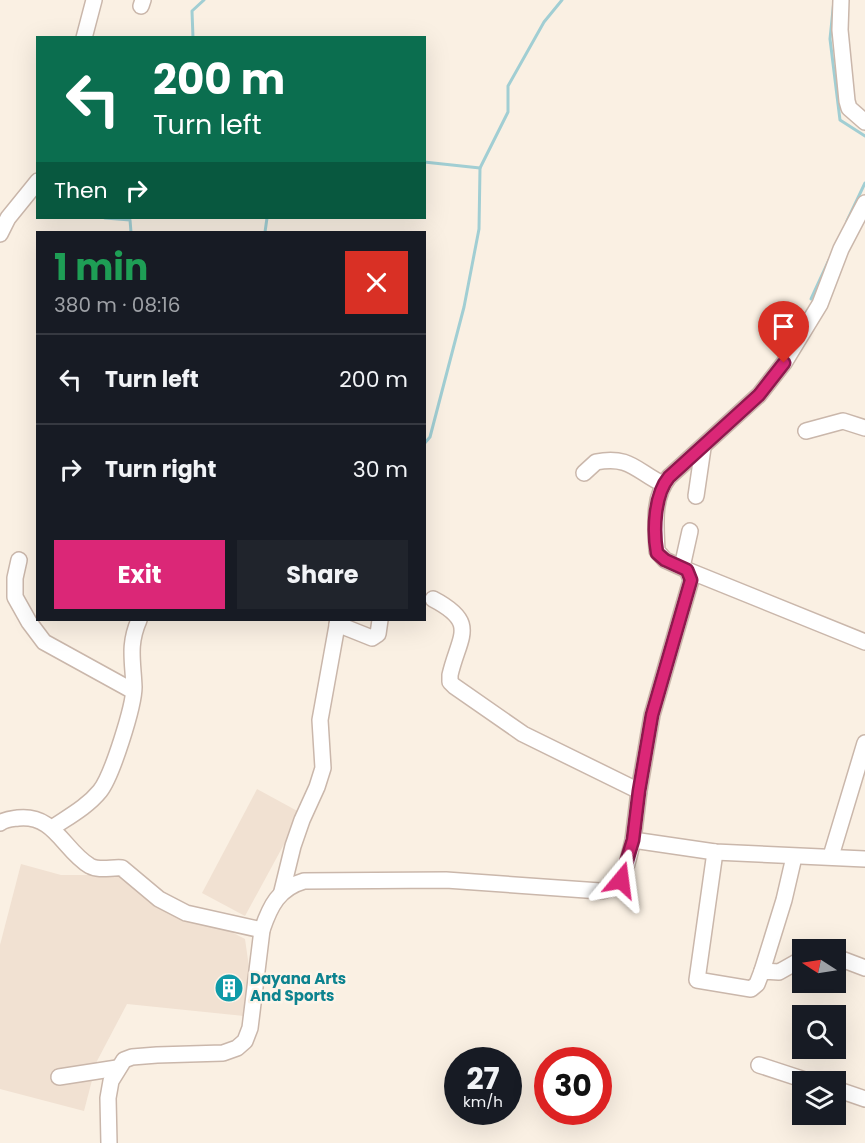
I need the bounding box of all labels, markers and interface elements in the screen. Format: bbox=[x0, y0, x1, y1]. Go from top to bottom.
text: 200 m bbox=[153, 50, 285, 109]
icon: left bbox=[54, 60, 132, 138]
text: Turn left bbox=[153, 106, 262, 143]
icon: right bbox=[120, 174, 153, 207]
text: Then bbox=[54, 175, 108, 206]
text: 1 min bbox=[54, 242, 148, 293]
button: close bbox=[345, 251, 408, 314]
text: 380 m · 08:16 bbox=[54, 291, 180, 319]
pin bbox=[758, 301, 809, 363]
icon: arrive bbox=[767, 310, 800, 343]
icon: left bbox=[54, 363, 87, 396]
text: Turn left bbox=[105, 364, 199, 395]
text: 200 m bbox=[339, 364, 408, 395]
icon: right bbox=[54, 453, 87, 486]
text: Turn right bbox=[105, 454, 216, 485]
text: 30 m bbox=[353, 454, 408, 485]
button: Exit bbox=[54, 540, 225, 609]
button: Share bbox=[237, 540, 408, 609]
position arrow bbox=[589, 848, 653, 912]
north arrow bbox=[792, 939, 846, 993]
map controls bbox=[792, 939, 846, 1125]
place label: Dayana Arts And Sports bbox=[250, 968, 346, 1006]
building icon: Dayana Arts And Sports bbox=[213, 972, 245, 1004]
button: search bbox=[792, 1005, 846, 1059]
speed limit sign: 30 bbox=[534, 1047, 612, 1125]
text: 27 bbox=[466, 1057, 500, 1100]
button: layers bbox=[792, 1071, 846, 1125]
text: km/h bbox=[463, 1091, 503, 1112]

